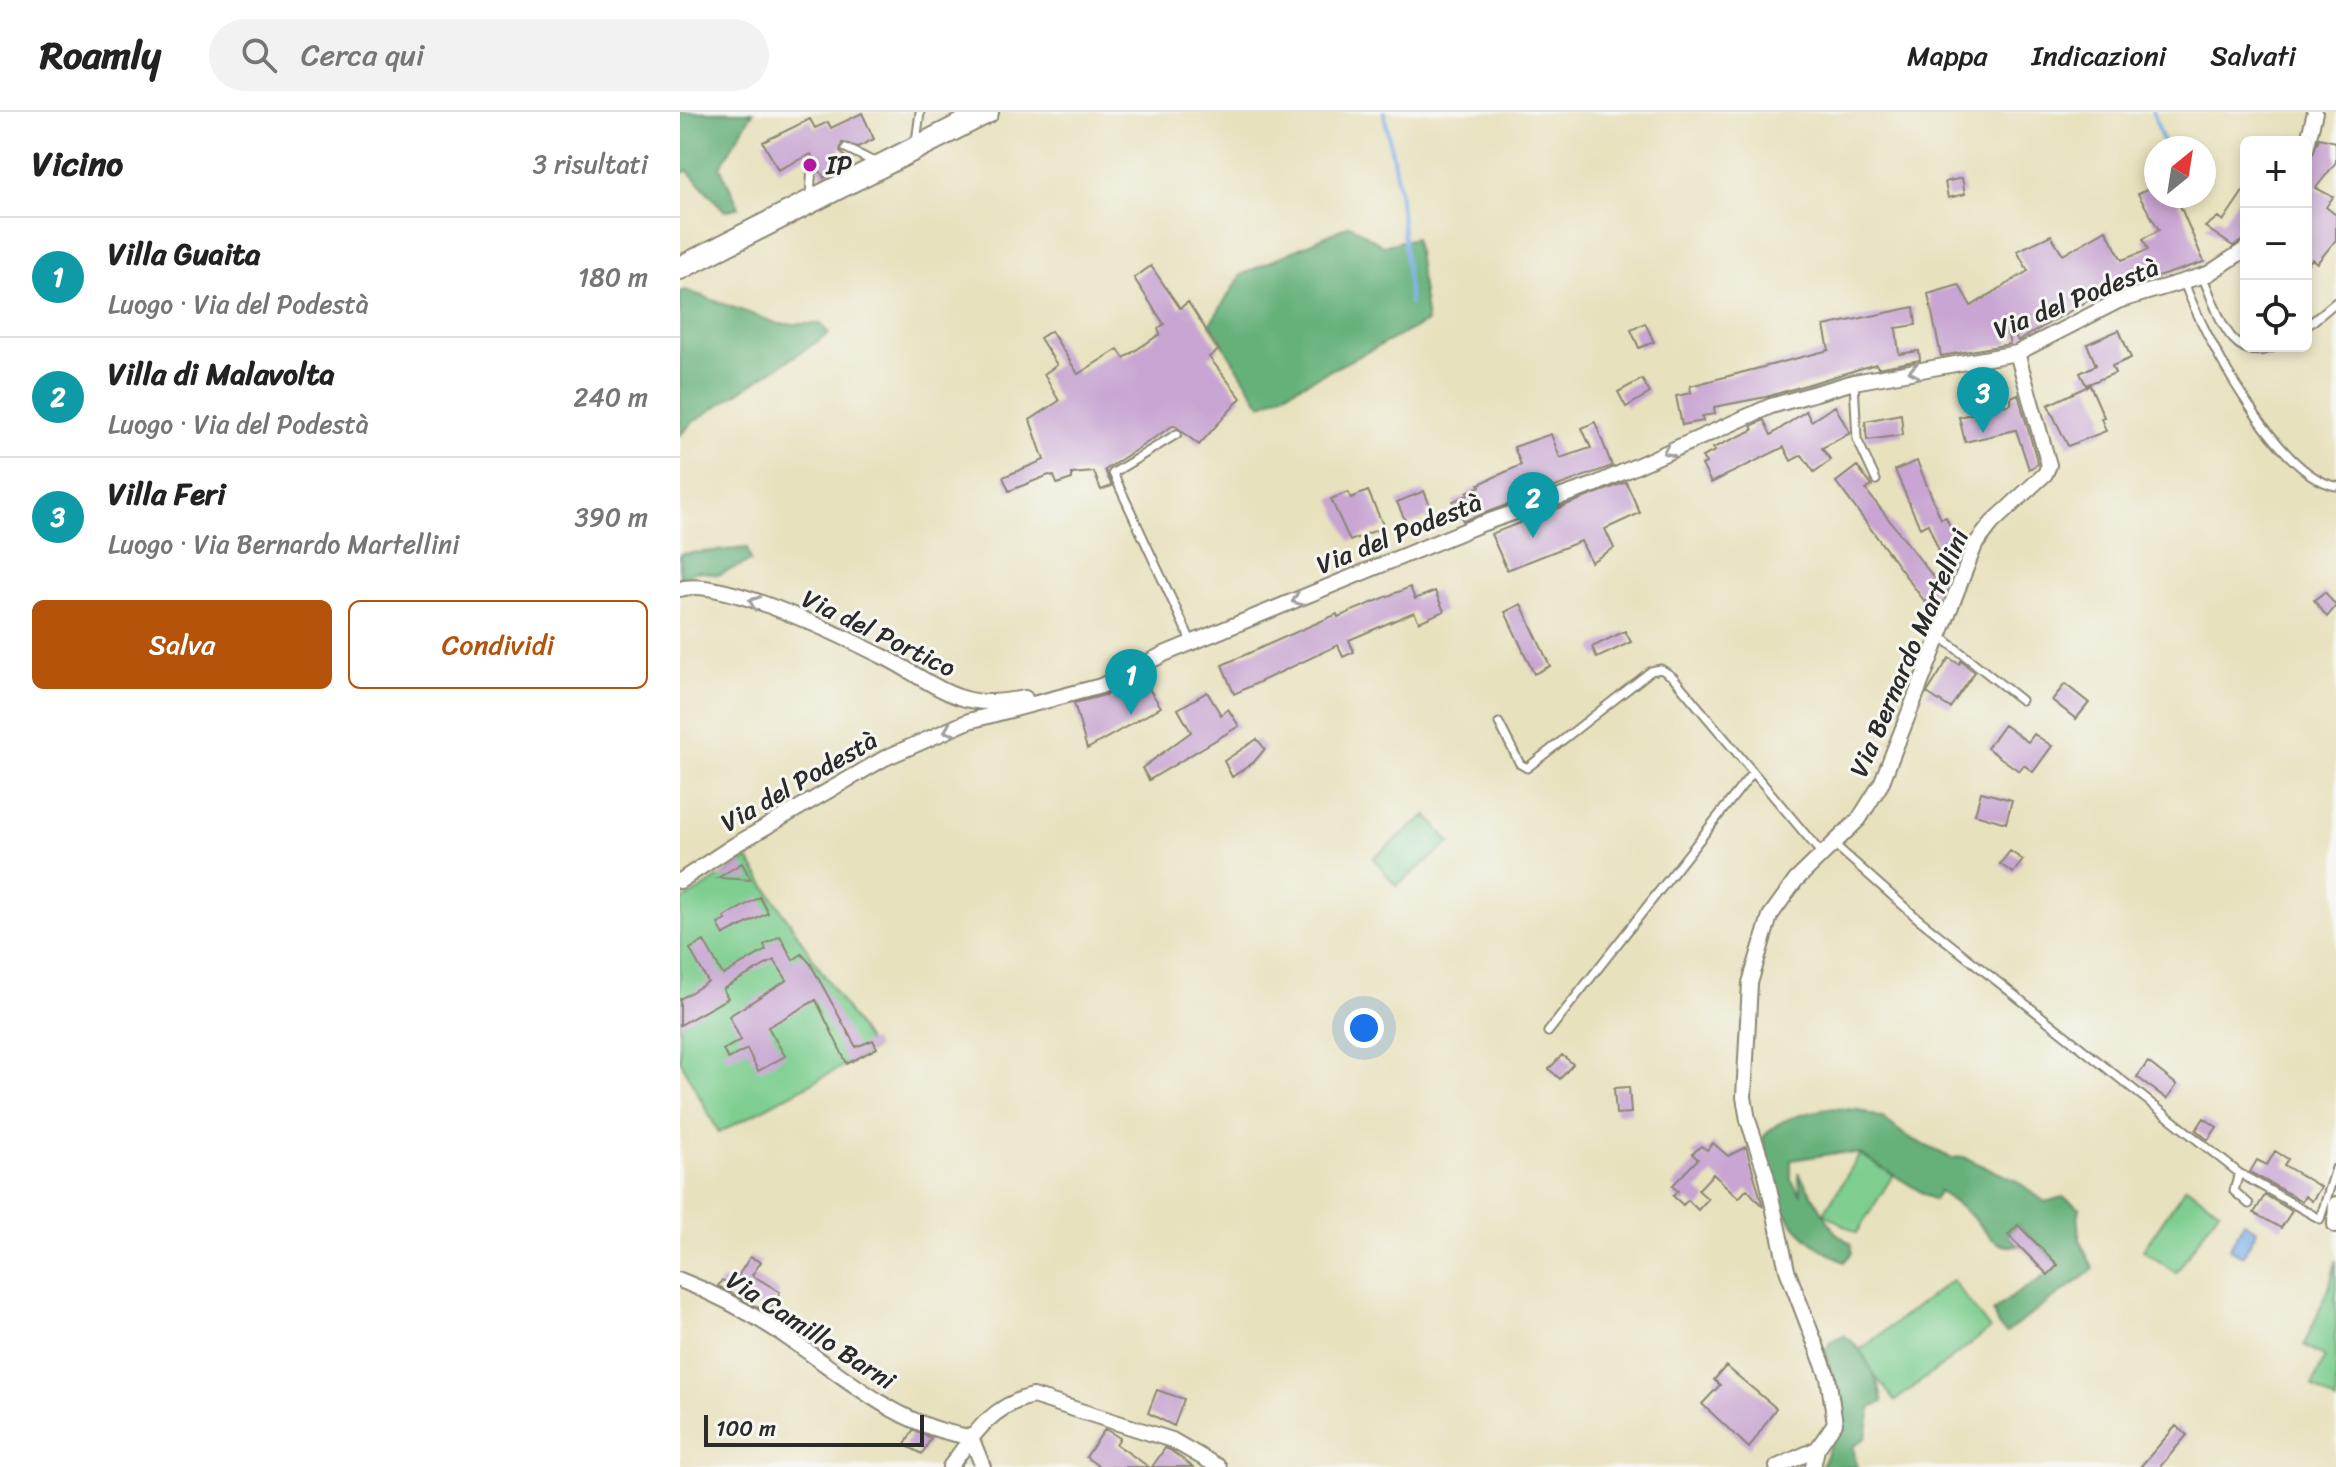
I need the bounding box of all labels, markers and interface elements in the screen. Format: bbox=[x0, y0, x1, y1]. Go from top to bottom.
search box bbox=[209, 19, 769, 91]
text: Roamly bbox=[40, 22, 161, 89]
text: Cerca qui bbox=[301, 28, 424, 82]
text: Mappa bbox=[1907, 31, 1988, 80]
text: Indicazioni bbox=[2032, 31, 2166, 80]
text: Salvati bbox=[2210, 31, 2296, 80]
icon: search bbox=[237, 33, 281, 77]
text: Vicino bbox=[32, 134, 123, 194]
north arrow bbox=[2144, 136, 2216, 208]
map controls bbox=[2240, 136, 2312, 352]
button: + bbox=[2240, 136, 2312, 208]
text: 3 risultati bbox=[533, 141, 648, 187]
place label: IP bbox=[825, 142, 852, 188]
marker: IP bbox=[801, 156, 819, 174]
button: − bbox=[2240, 208, 2312, 280]
text: Villa Guaita bbox=[108, 227, 260, 281]
street label: Via del Podestà bbox=[1986, 244, 2166, 352]
text: 1 bbox=[52, 254, 64, 300]
text: 180 m bbox=[578, 254, 648, 300]
button: locate bbox=[2240, 280, 2312, 352]
text: Luogo · Via del Podestà bbox=[108, 281, 369, 327]
text: Villa di Malavolta bbox=[108, 347, 335, 401]
one-way arrow bbox=[1907, 362, 1921, 379]
pin: 3 bbox=[1957, 367, 2009, 433]
text: 2 bbox=[50, 374, 66, 420]
text: 240 m bbox=[574, 374, 648, 420]
text: Luogo · Via del Podestà bbox=[108, 401, 369, 447]
one-way arrow bbox=[1662, 441, 1676, 457]
text: Villa Feri bbox=[108, 467, 225, 521]
pin: 2 bbox=[1507, 472, 1559, 538]
street label: Via del Podestà bbox=[1309, 479, 1489, 587]
text: 3 bbox=[51, 494, 65, 540]
text: 390 m bbox=[575, 494, 648, 540]
text: Luogo · Via Bernardo Martellini bbox=[108, 521, 459, 567]
street label: Via Bernardo Martellini bbox=[1836, 521, 1982, 784]
street label: Via del Portico bbox=[794, 576, 964, 690]
one-way arrow bbox=[1291, 590, 1305, 607]
one-way arrow bbox=[748, 595, 762, 612]
button: Salva bbox=[32, 600, 332, 689]
button: Condividi bbox=[348, 600, 648, 689]
pin: 1 bbox=[1105, 649, 1157, 715]
street label: Via del Podestà bbox=[712, 717, 886, 845]
one-way arrow bbox=[943, 720, 958, 736]
your location bbox=[1344, 1008, 1384, 1048]
street label: Via Camillo Barni bbox=[717, 1258, 906, 1403]
text: 100 m bbox=[716, 1409, 776, 1448]
scale bar bbox=[704, 1411, 924, 1447]

